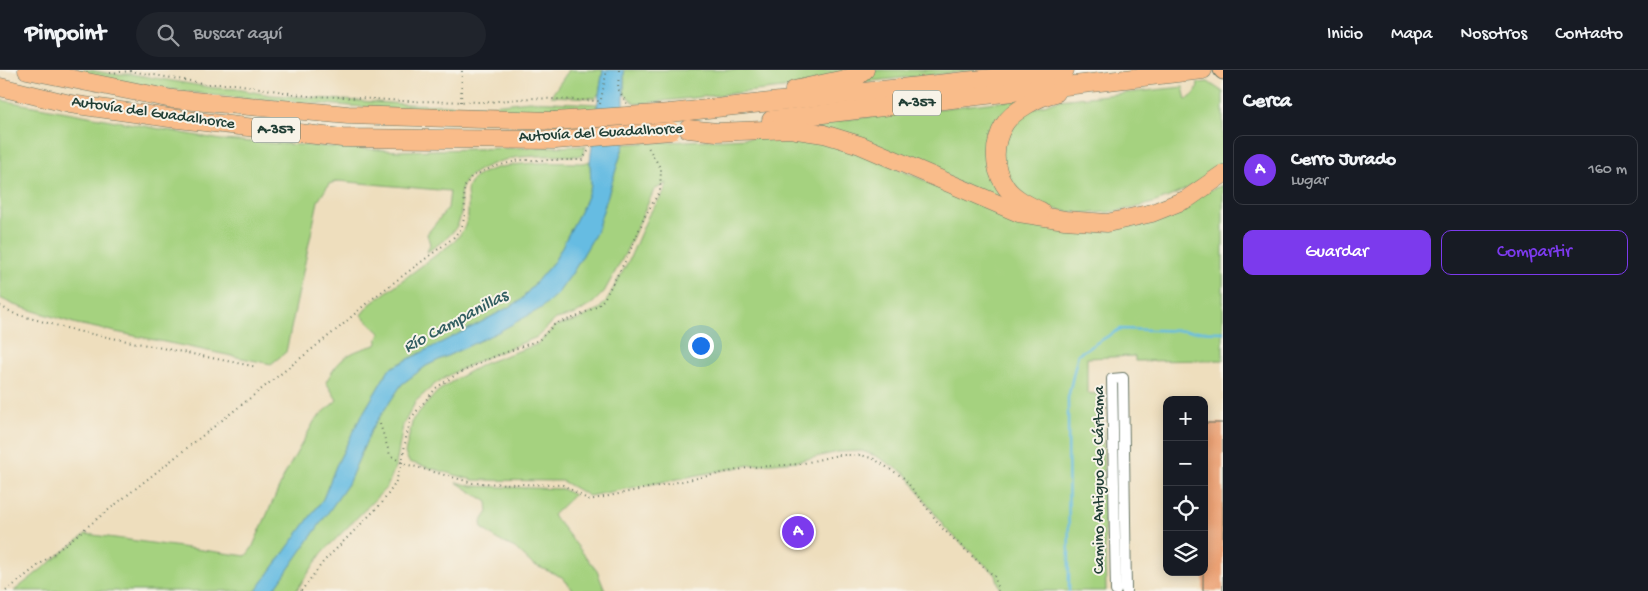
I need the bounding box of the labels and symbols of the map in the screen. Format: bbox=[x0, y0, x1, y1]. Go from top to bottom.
road number: A-357 bbox=[893, 90, 941, 116]
street label: Autovía del Guadalhorce bbox=[70, 93, 236, 135]
road number: A-357 bbox=[252, 118, 300, 142]
street label: Autovía del Guadalhorce bbox=[518, 120, 684, 148]
water label: Río Campanillas bbox=[400, 285, 514, 358]
your location bbox=[688, 333, 714, 359]
street label: Camino Antiguo de Cártama bbox=[1091, 385, 1110, 574]
pin: A bbox=[782, 513, 814, 551]

